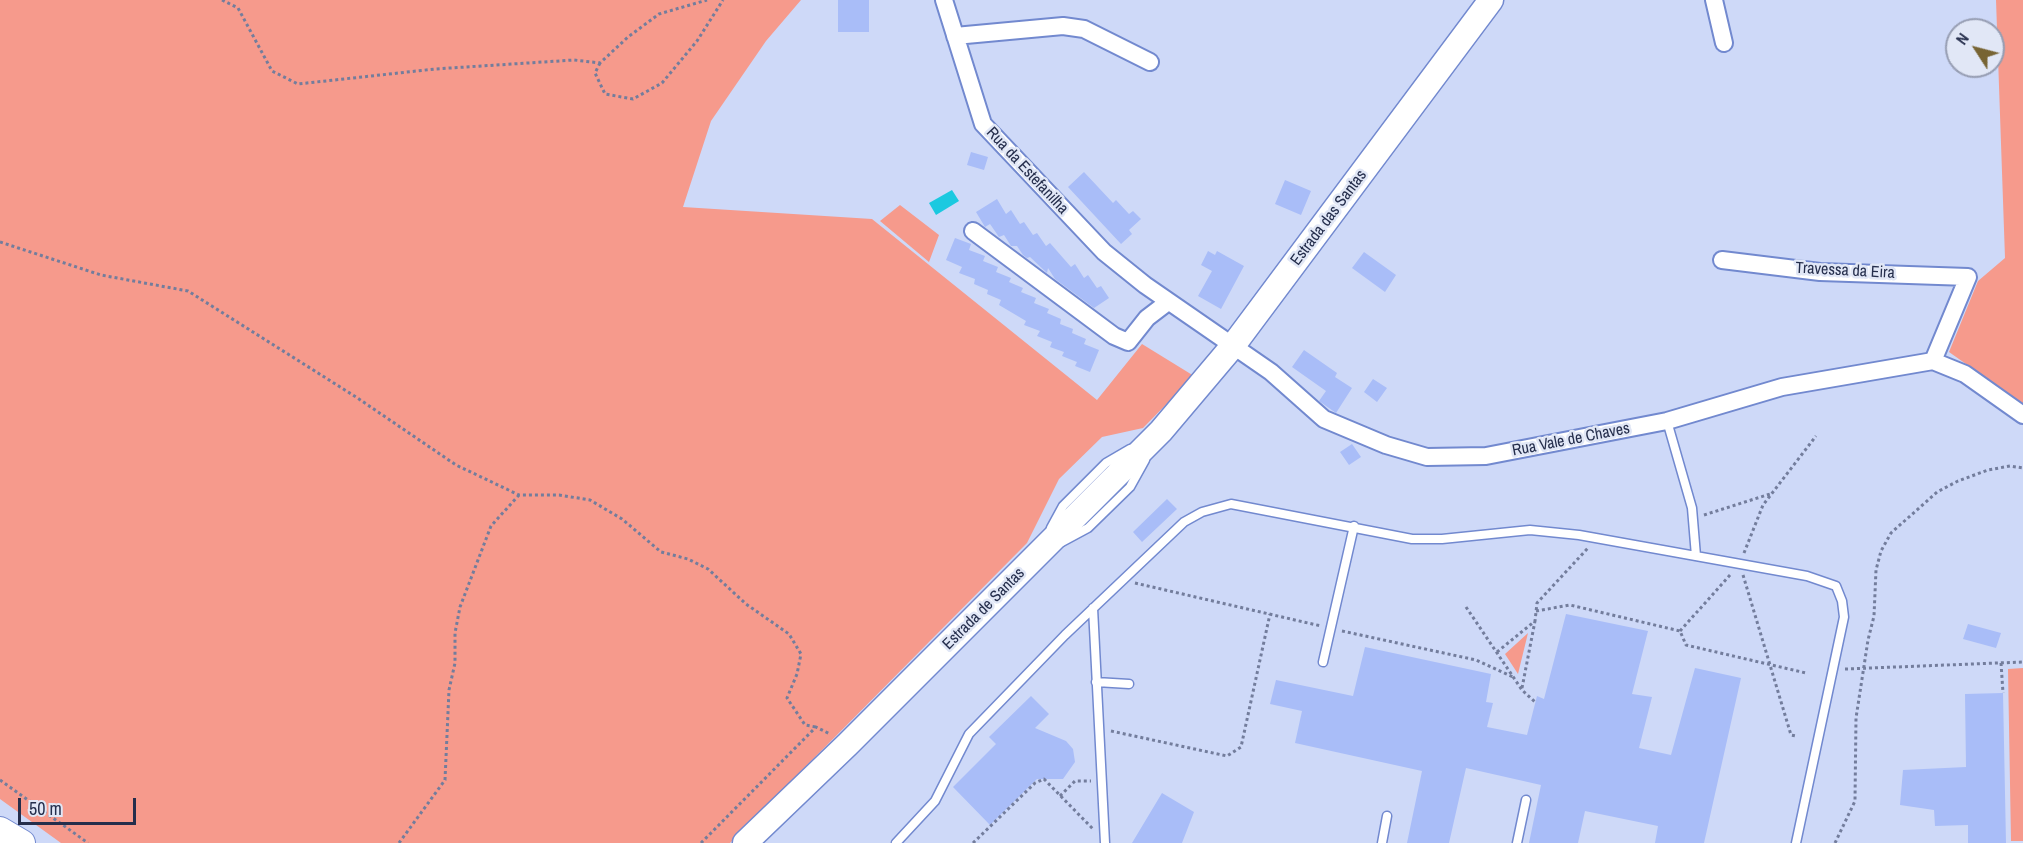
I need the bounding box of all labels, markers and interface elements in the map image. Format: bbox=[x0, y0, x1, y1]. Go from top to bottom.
north arrow bbox=[1945, 18, 2005, 78]
text: N bbox=[1950, 28, 1974, 49]
street label: Rua da Estefanilha bbox=[982, 124, 1072, 218]
street label: Estrada das Santas bbox=[1287, 166, 1371, 270]
street label: Travessa da Eira bbox=[1795, 259, 1895, 283]
street label: Rua Vale de Chaves bbox=[1511, 419, 1631, 461]
street label: Estrada de Santas bbox=[939, 564, 1029, 654]
scale bar bbox=[21, 786, 140, 824]
text: 50 m bbox=[29, 796, 62, 821]

